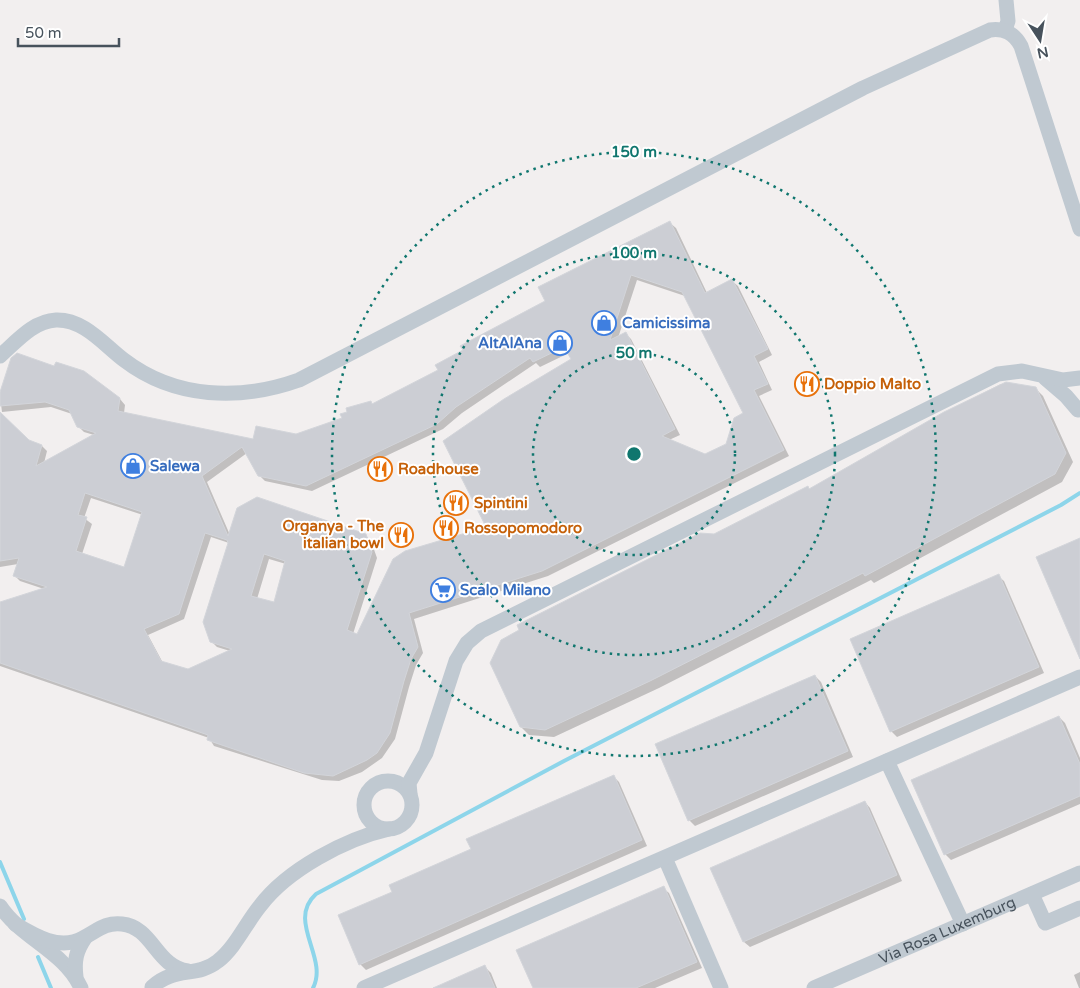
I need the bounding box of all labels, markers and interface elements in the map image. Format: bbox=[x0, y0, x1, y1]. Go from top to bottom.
scale bar bbox=[18, 15, 119, 47]
north arrow bbox=[1015, 15, 1065, 65]
text: 50 m bbox=[25, 24, 62, 42]
text: N bbox=[1035, 43, 1050, 62]
text: 150 m bbox=[611, 143, 657, 161]
text: 100 m bbox=[611, 244, 657, 262]
shop icon: Camicissima bbox=[591, 310, 617, 336]
place label: Camicissima bbox=[622, 314, 710, 332]
shop icon: AltAlAna bbox=[547, 330, 573, 356]
place label: AltAlAna bbox=[478, 334, 542, 352]
text: 50 m bbox=[616, 344, 652, 362]
restaurant icon: Doppio Malto bbox=[794, 371, 820, 397]
place label: Doppio Malto bbox=[824, 375, 921, 394]
centre of rings bbox=[625, 445, 643, 463]
shop icon: Salewa bbox=[120, 453, 146, 479]
restaurant icon: Roadhouse bbox=[367, 456, 393, 482]
place label: Salewa bbox=[150, 457, 200, 475]
place label: Roadhouse bbox=[398, 460, 479, 478]
restaurant icon: Spintini bbox=[443, 490, 469, 516]
place label: Spintini bbox=[474, 494, 528, 513]
restaurant icon: Rossopomodoro bbox=[433, 515, 459, 541]
place label: Organya - The italian bowl bbox=[283, 517, 385, 552]
place label: Rossopomodoro bbox=[464, 519, 582, 538]
restaurant icon: Organya - The italian bowl bbox=[388, 522, 414, 548]
supermarket icon: Scalo Milano bbox=[430, 577, 456, 603]
place label: Scalo Milano bbox=[460, 581, 551, 599]
street label: Via Rosa Luxemburg bbox=[876, 893, 1018, 968]

